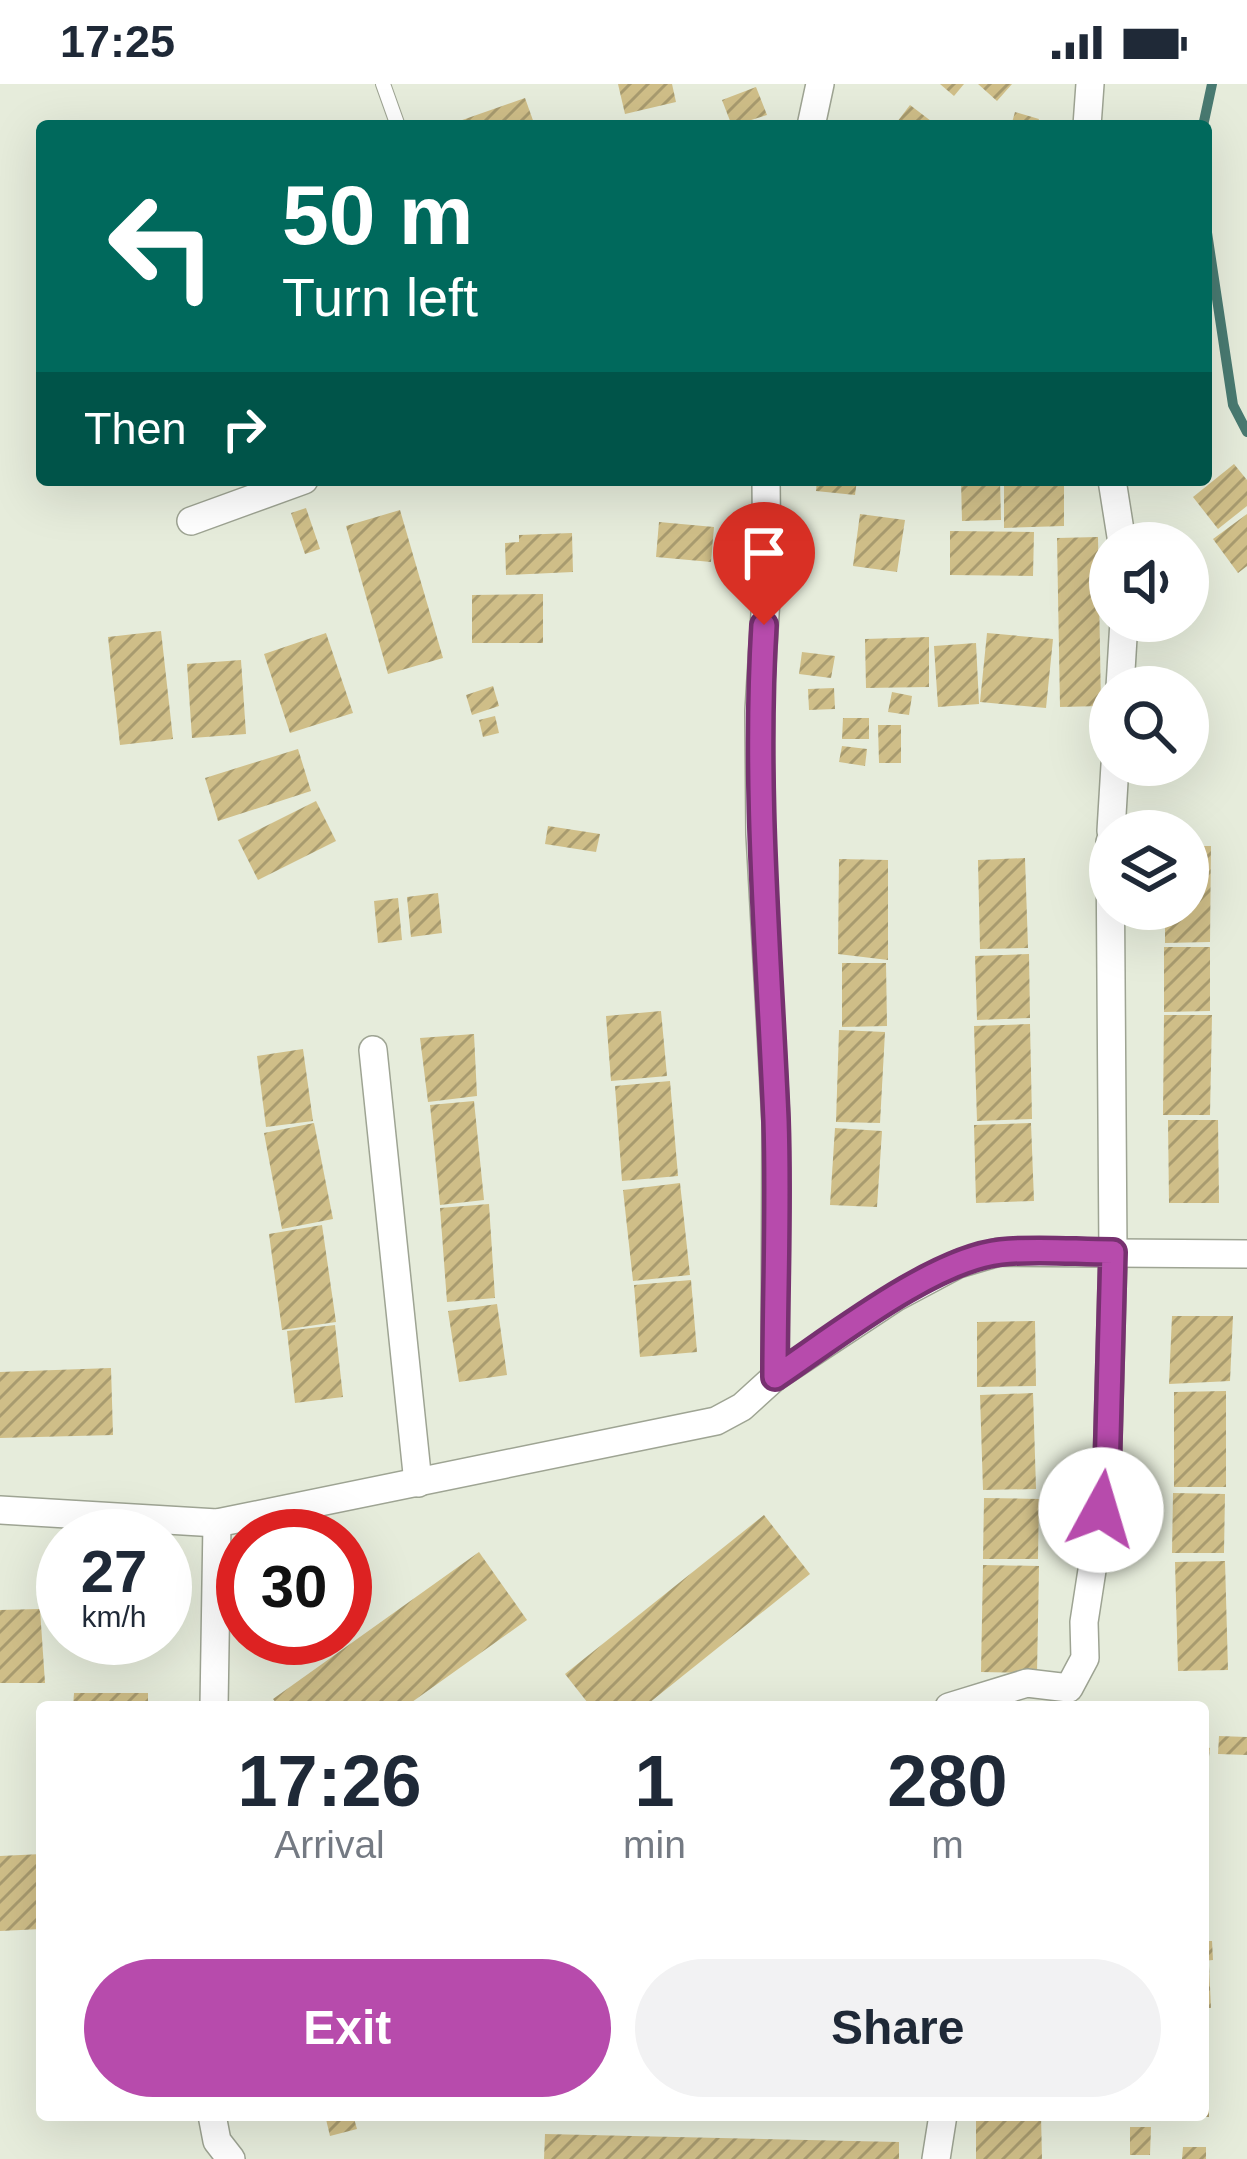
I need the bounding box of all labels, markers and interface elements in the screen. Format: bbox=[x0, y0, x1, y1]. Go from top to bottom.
text: 17:25 bbox=[60, 16, 175, 67]
icon: left bbox=[84, 168, 240, 324]
text: 50 m bbox=[282, 168, 473, 262]
text: Turn left bbox=[282, 267, 478, 327]
icon: right bbox=[211, 396, 277, 462]
text: Then bbox=[84, 403, 187, 454]
pin bbox=[713, 502, 815, 625]
icon: arrive bbox=[731, 520, 797, 586]
map controls bbox=[1089, 522, 1209, 930]
button: sound bbox=[1089, 522, 1209, 642]
button: search bbox=[1089, 666, 1209, 786]
button: layers bbox=[1089, 810, 1209, 930]
position arrow bbox=[1038, 1447, 1164, 1573]
speed limit sign: 30 bbox=[216, 1509, 372, 1665]
text: 27 bbox=[81, 1538, 147, 1605]
text: km/h bbox=[81, 1600, 147, 1633]
text: 17:26 bbox=[237, 1741, 422, 1821]
text: 1 bbox=[634, 1741, 675, 1821]
text: 280 bbox=[887, 1741, 1008, 1821]
text: Arrival bbox=[274, 1823, 385, 1866]
text: min bbox=[623, 1823, 686, 1866]
text: m bbox=[931, 1823, 964, 1866]
button: Exit bbox=[84, 1959, 611, 2097]
button: Share bbox=[635, 1959, 1161, 2097]

